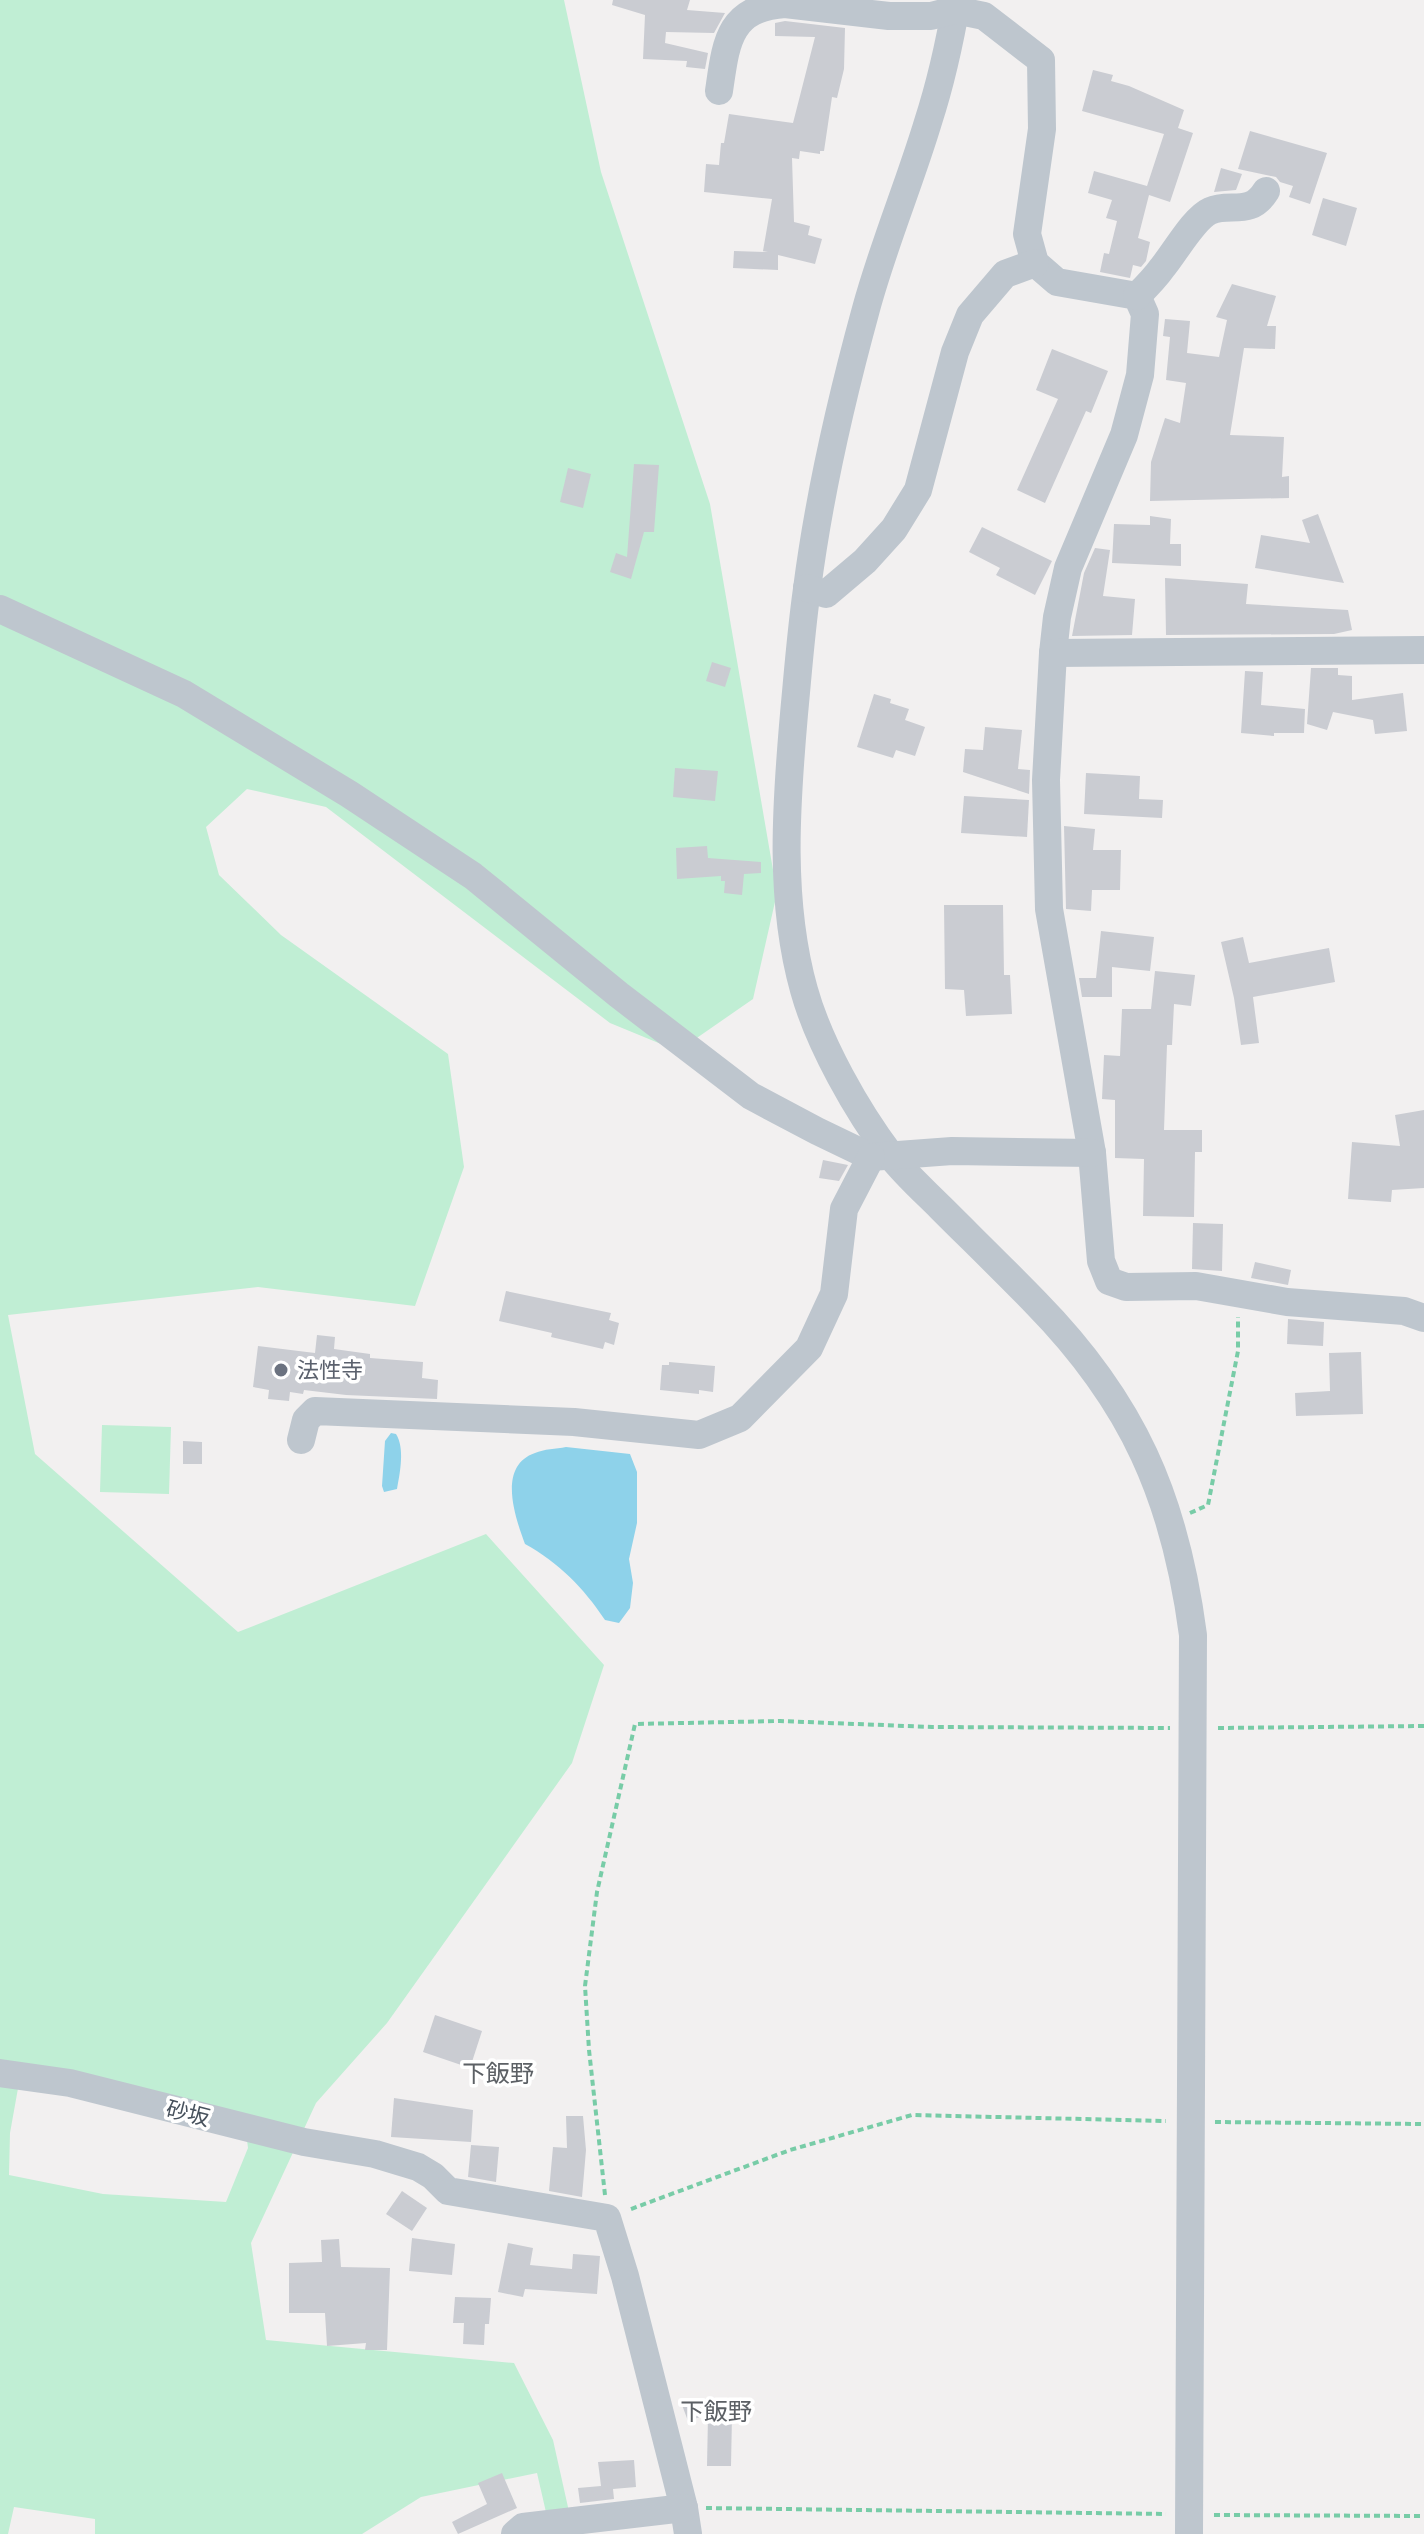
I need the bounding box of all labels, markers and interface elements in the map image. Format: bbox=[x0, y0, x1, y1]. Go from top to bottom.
place label: 法性寺 bbox=[297, 1357, 363, 1383]
marker: 法性寺 bbox=[272, 1361, 290, 1379]
district label: 下飯野 bbox=[462, 2059, 534, 2088]
street label: 砂坂 bbox=[164, 2095, 212, 2131]
district label: 下飯野 bbox=[680, 2397, 752, 2426]

